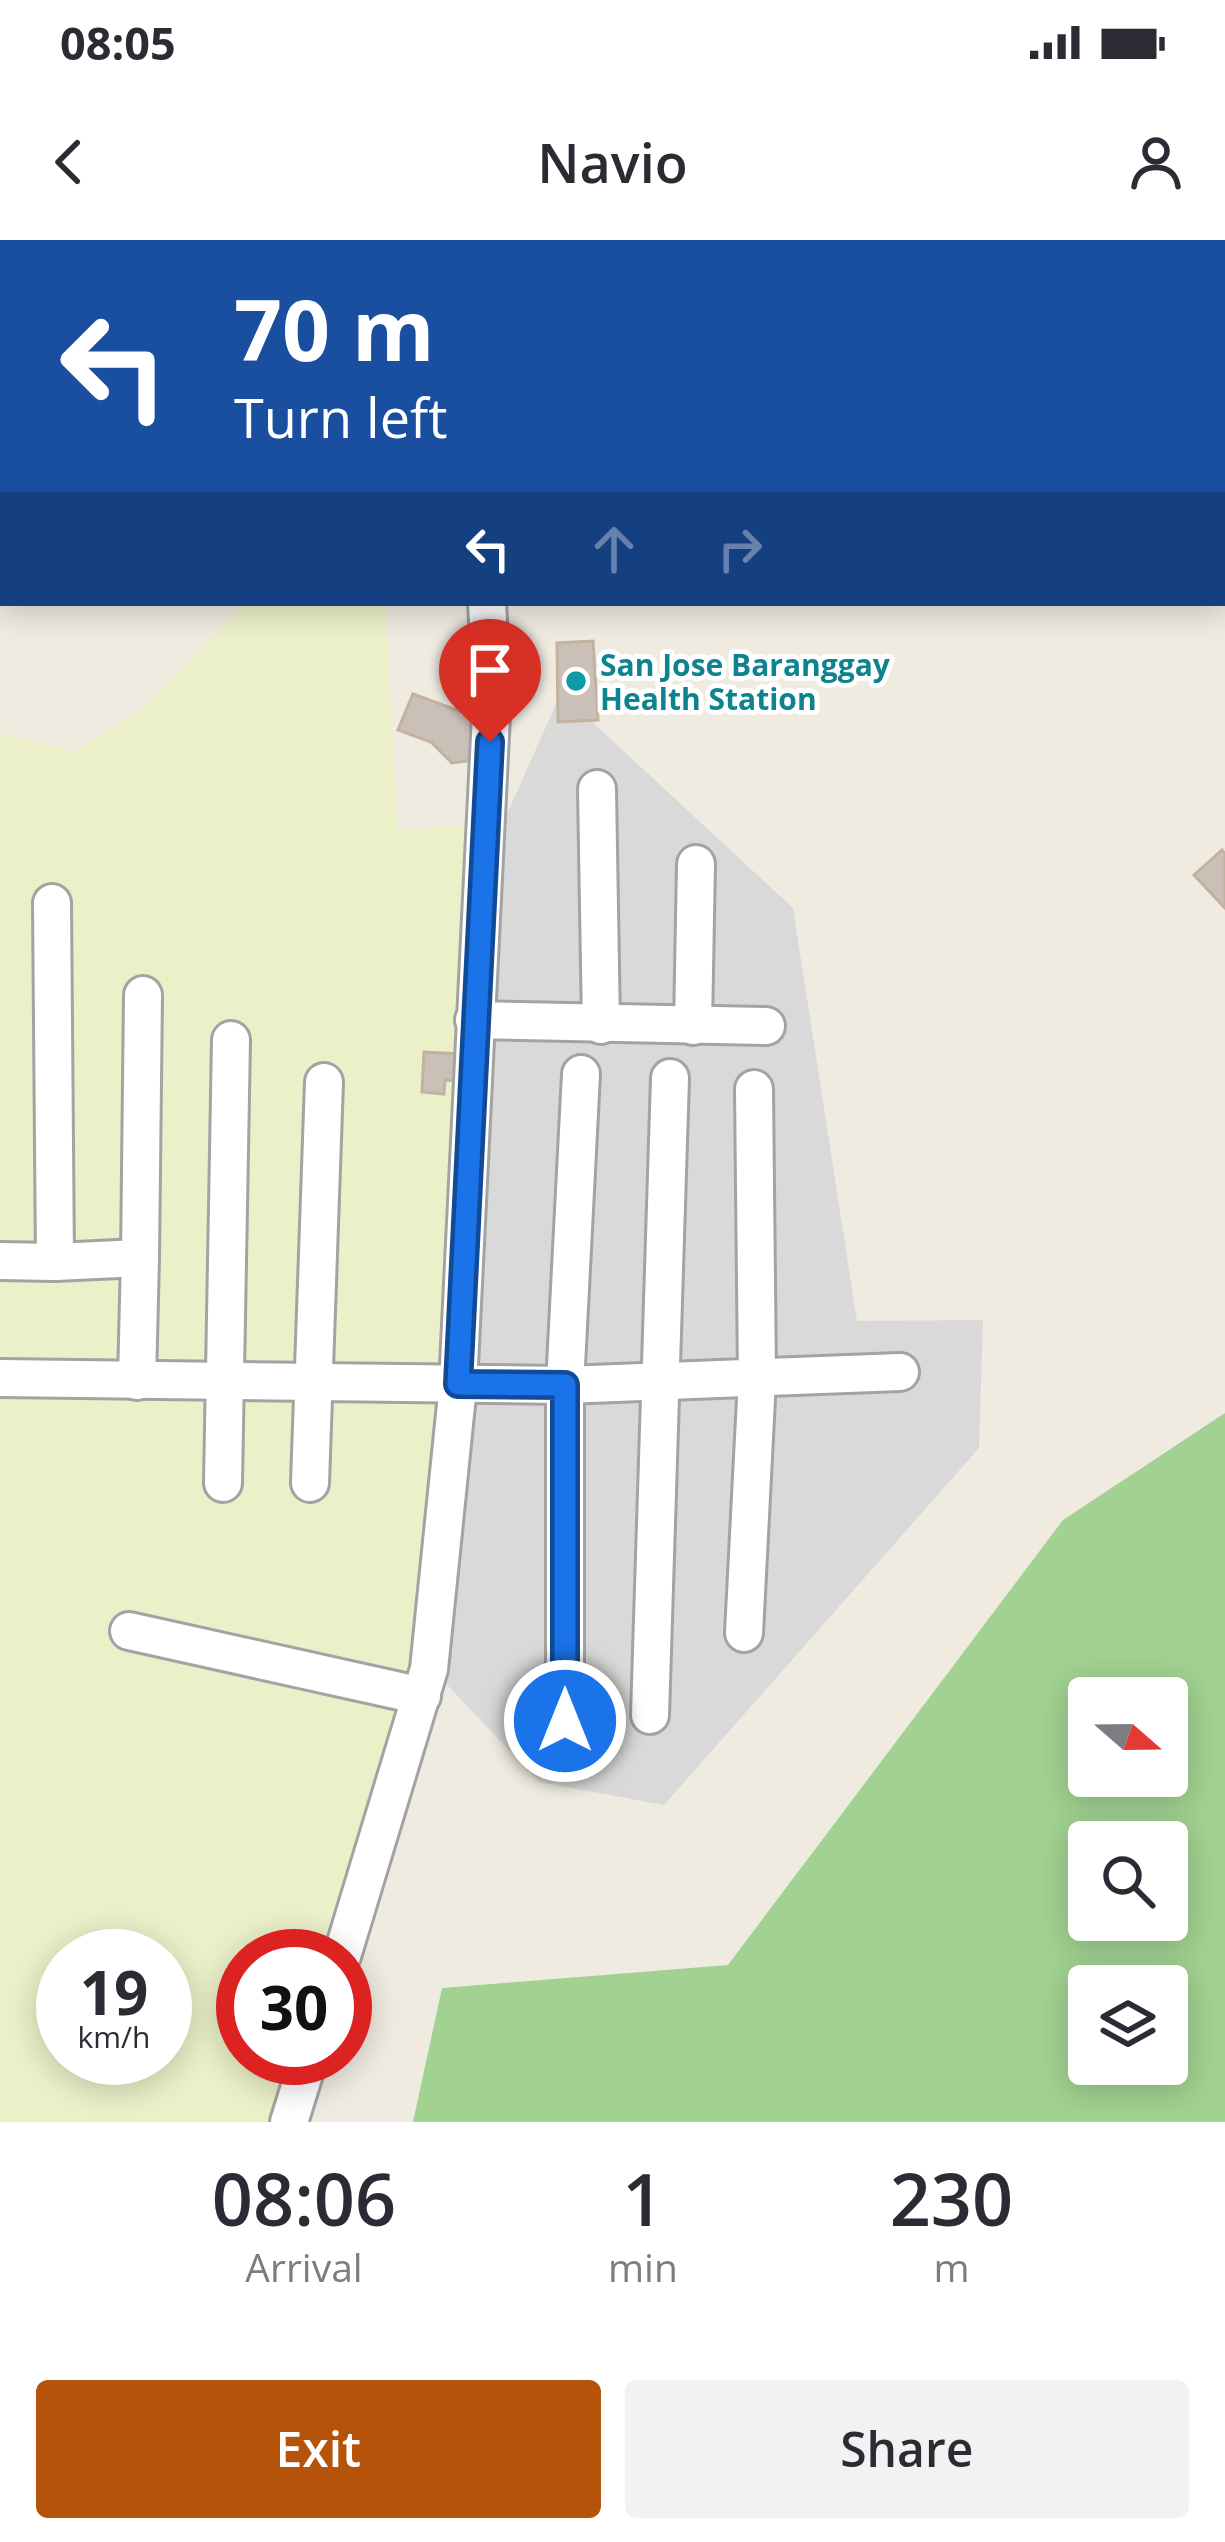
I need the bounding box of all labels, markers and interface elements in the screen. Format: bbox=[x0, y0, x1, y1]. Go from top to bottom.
text: 08:05 bbox=[60, 12, 176, 73]
text: Navio bbox=[537, 125, 688, 199]
icon: back bbox=[36, 129, 102, 195]
icon: person bbox=[1123, 129, 1189, 195]
text: 70 m bbox=[234, 271, 434, 386]
icon: left bbox=[36, 288, 192, 444]
text: Turn left bbox=[234, 380, 447, 454]
icon: left bbox=[455, 516, 521, 582]
icon: ahead bbox=[581, 516, 647, 582]
icon: right bbox=[707, 516, 773, 582]
pin bbox=[439, 619, 541, 742]
icon: arrive bbox=[457, 637, 523, 703]
place label: San Jose Baranggay Health Station bbox=[600, 644, 891, 719]
marker: San Jose Baranggay Health Station bbox=[563, 668, 589, 694]
position arrow bbox=[502, 1658, 628, 1784]
north arrow bbox=[1068, 1677, 1188, 1797]
map controls bbox=[1068, 1677, 1188, 2085]
button: search bbox=[1068, 1821, 1188, 1941]
speed limit sign: 30 bbox=[216, 1929, 372, 2085]
text: 19 bbox=[80, 1951, 148, 2033]
button: layers bbox=[1068, 1965, 1188, 2085]
text: km/h bbox=[78, 2016, 150, 2057]
text: 08:06 bbox=[212, 2149, 396, 2247]
text: 1 bbox=[622, 2149, 664, 2247]
text: 230 bbox=[890, 2149, 1013, 2247]
text: Arrival bbox=[245, 2240, 363, 2293]
text: min bbox=[608, 2240, 678, 2293]
text: m bbox=[933, 2240, 969, 2293]
button: Exit bbox=[36, 2380, 601, 2518]
button: Share bbox=[625, 2380, 1189, 2518]

